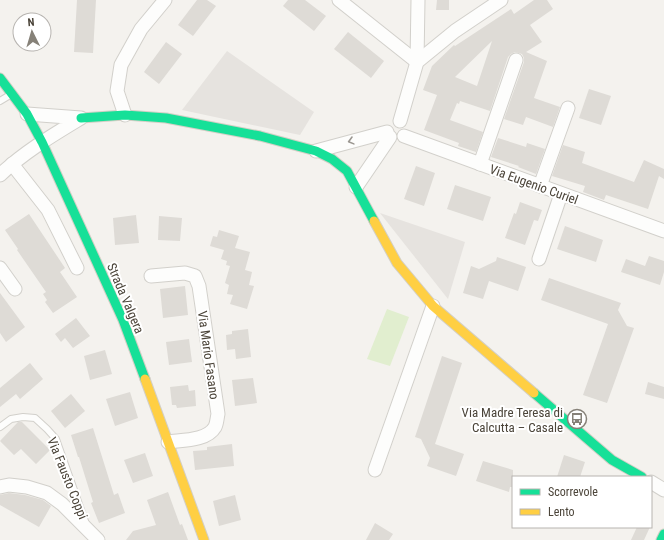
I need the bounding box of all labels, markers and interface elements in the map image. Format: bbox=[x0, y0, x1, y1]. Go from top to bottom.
north arrow bbox=[12, 12, 52, 52]
text: N bbox=[27, 16, 35, 29]
one-way arrow bbox=[348, 137, 355, 145]
street label: Via Eugenio Curiel bbox=[488, 162, 580, 207]
street label: Strada Valgera bbox=[104, 261, 147, 336]
street label: Via Mario Fasano bbox=[195, 310, 222, 400]
place label: Via Madre Teresa di Calcutta – Casale bbox=[462, 405, 563, 435]
bus stop icon: Via Madre Teresa di Calcutta – Casale bbox=[566, 408, 588, 430]
street label: Via Fausto Coppi bbox=[44, 435, 91, 521]
legend bbox=[512, 476, 652, 528]
text: Scorrevole bbox=[548, 485, 598, 499]
text: Lento bbox=[548, 505, 575, 519]

